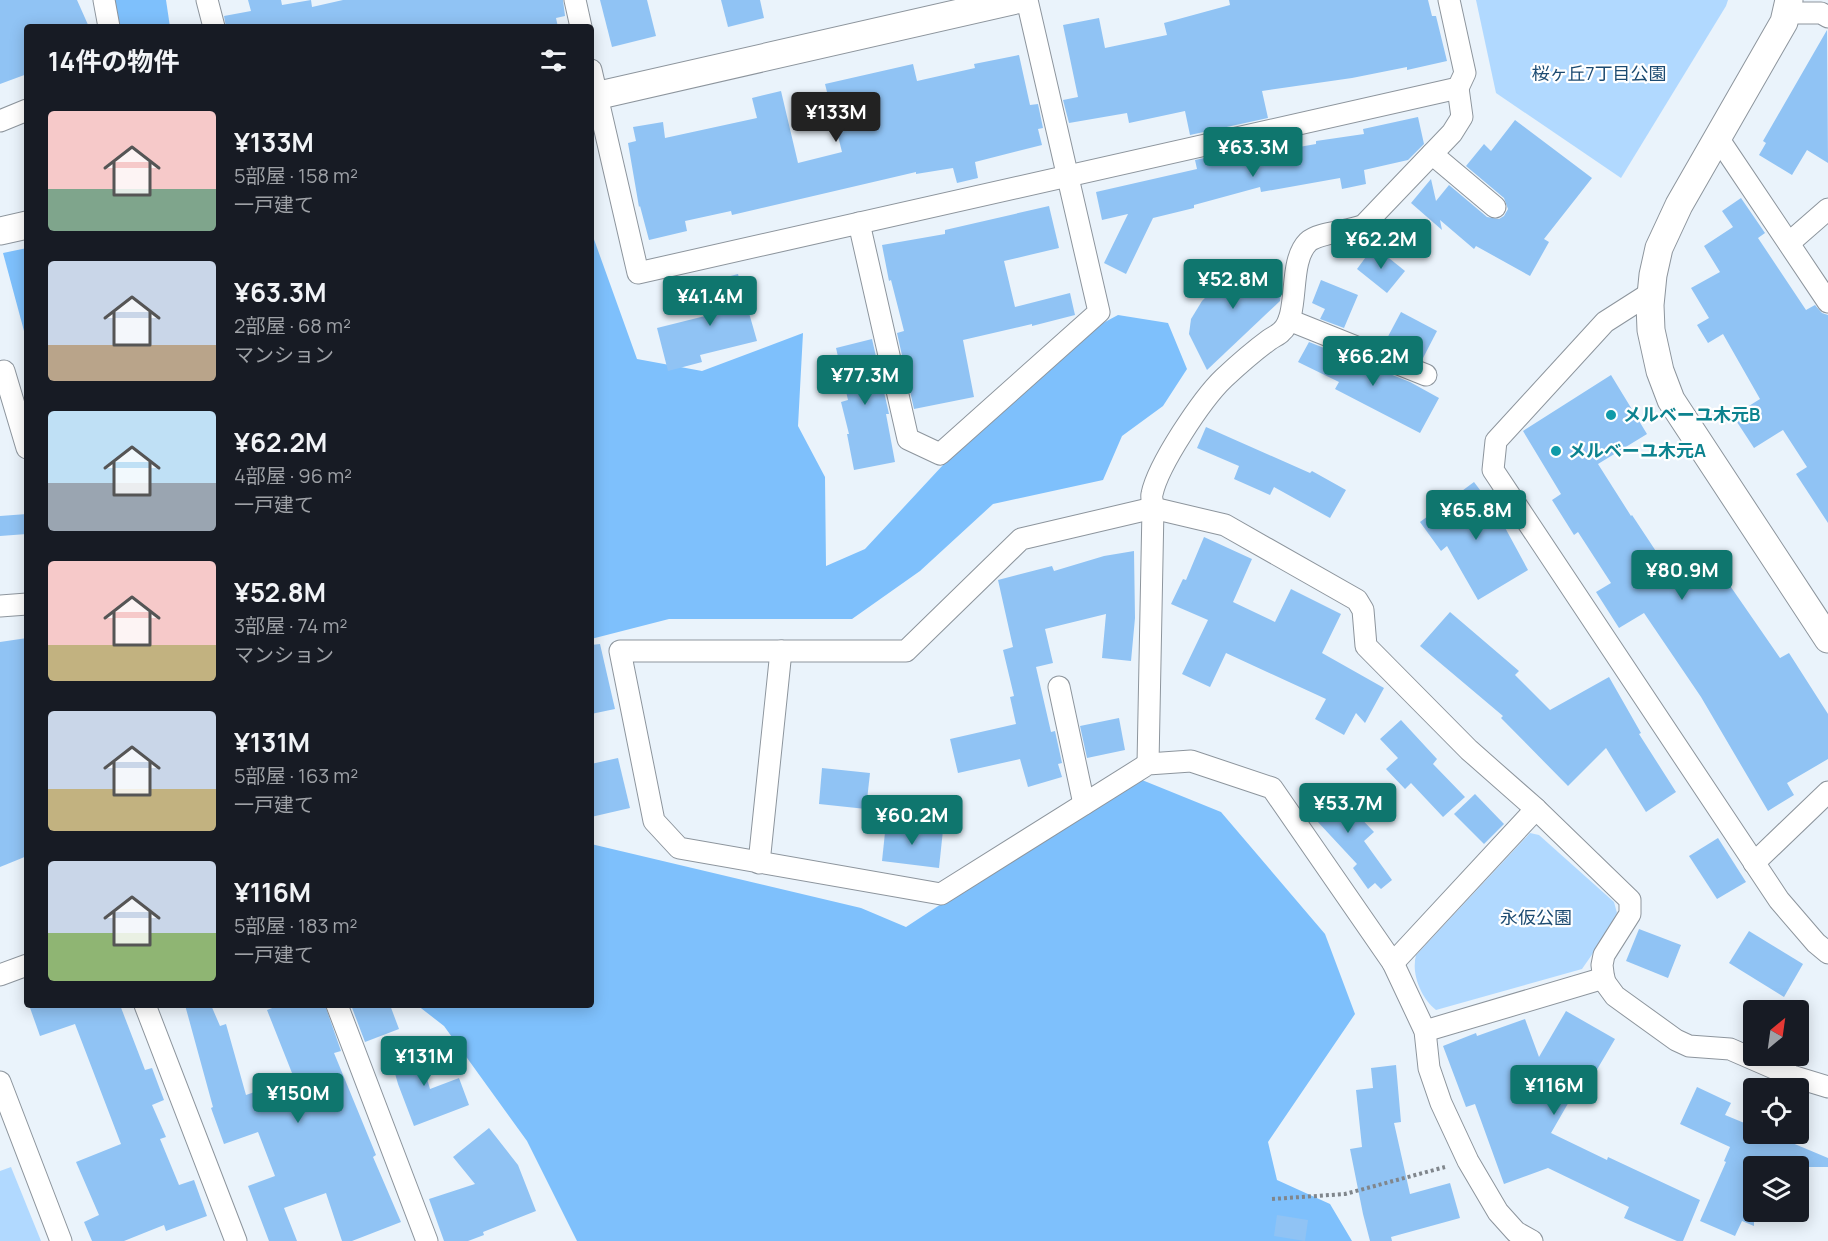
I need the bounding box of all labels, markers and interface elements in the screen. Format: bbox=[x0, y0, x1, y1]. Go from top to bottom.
text: 14件の物件 bbox=[48, 43, 179, 79]
icon: filters bbox=[537, 44, 570, 77]
park label: 桜ヶ丘7丁目公園 bbox=[1531, 61, 1667, 85]
pin: ¥133M bbox=[794, 92, 878, 143]
text: ¥133M bbox=[805, 98, 867, 125]
text: ¥133M bbox=[234, 124, 314, 160]
pin: ¥63.3M bbox=[1204, 127, 1302, 178]
text: ¥63.3M bbox=[1217, 133, 1289, 160]
icon: home bbox=[96, 135, 168, 207]
text: 5部屋 · 158 m² bbox=[234, 162, 358, 189]
text: 一戸建て bbox=[234, 191, 314, 218]
pin: ¥62.2M bbox=[1332, 219, 1430, 270]
text: ¥62.2M bbox=[1345, 225, 1417, 252]
pin: ¥52.8M bbox=[1184, 259, 1282, 310]
text: ¥52.8M bbox=[1198, 265, 1268, 292]
text: ¥63.3M bbox=[234, 274, 326, 310]
pin: ¥41.4M bbox=[661, 276, 759, 327]
text: ¥41.4M bbox=[677, 282, 743, 309]
icon: home bbox=[96, 285, 168, 357]
text: 2部屋 · 68 m² bbox=[234, 312, 351, 339]
pin: ¥66.2M bbox=[1324, 336, 1422, 387]
text: マンション bbox=[234, 341, 334, 368]
text: ¥66.2M bbox=[1337, 342, 1409, 369]
pin: ¥77.3M bbox=[816, 355, 914, 406]
text: ¥77.3M bbox=[831, 361, 899, 388]
place label: メルベーユ木元B bbox=[1623, 402, 1760, 426]
marker: メルベーユ木元B bbox=[1604, 408, 1618, 422]
text: ¥62.2M bbox=[234, 424, 327, 460]
icon: home bbox=[96, 435, 168, 507]
place label: メルベーユ木元A bbox=[1568, 438, 1706, 462]
marker: メルベーユ木元A bbox=[1549, 444, 1563, 458]
text: 4部屋 · 96 m² bbox=[234, 462, 352, 489]
pin: ¥65.8M bbox=[1427, 490, 1525, 541]
text: 一戸建て bbox=[234, 491, 314, 518]
text: ¥65.8M bbox=[1440, 496, 1512, 523]
pin: ¥80.9M bbox=[1633, 550, 1731, 601]
text: ¥80.9M bbox=[1645, 556, 1719, 583]
text: ¥52.8M bbox=[234, 574, 326, 610]
icon: home bbox=[96, 585, 168, 657]
text: 3部屋 · 74 m² bbox=[234, 612, 348, 639]
text: マンション bbox=[234, 641, 334, 668]
text: ¥131M bbox=[234, 724, 310, 760]
icon: home bbox=[96, 735, 168, 807]
text: 5部屋 · 163 m² bbox=[234, 762, 358, 789]
pin: ¥53.7M bbox=[1299, 783, 1397, 834]
text: ¥53.7M bbox=[1313, 789, 1383, 816]
text: 一戸建て bbox=[234, 791, 314, 818]
pin: ¥60.2M bbox=[863, 795, 961, 846]
text: ¥60.2M bbox=[876, 801, 948, 828]
text: ¥116M bbox=[234, 874, 311, 910]
icon: home bbox=[96, 885, 168, 957]
park label: 永仮公園 bbox=[1500, 905, 1572, 929]
text: 5部屋 · 183 m² bbox=[234, 912, 358, 939]
text: 一戸建て bbox=[234, 941, 314, 968]
north arrow bbox=[1743, 1000, 1809, 1066]
map controls bbox=[1743, 1000, 1809, 1222]
pin: ¥131M bbox=[382, 1036, 466, 1087]
text: ¥131M bbox=[395, 1042, 453, 1069]
pin: ¥116M bbox=[1512, 1065, 1596, 1116]
text: ¥116M bbox=[1524, 1071, 1584, 1098]
pin: ¥150M bbox=[256, 1073, 340, 1124]
button: locate bbox=[1743, 1078, 1809, 1144]
text: ¥150M bbox=[267, 1079, 329, 1106]
button: layers bbox=[1743, 1156, 1809, 1222]

